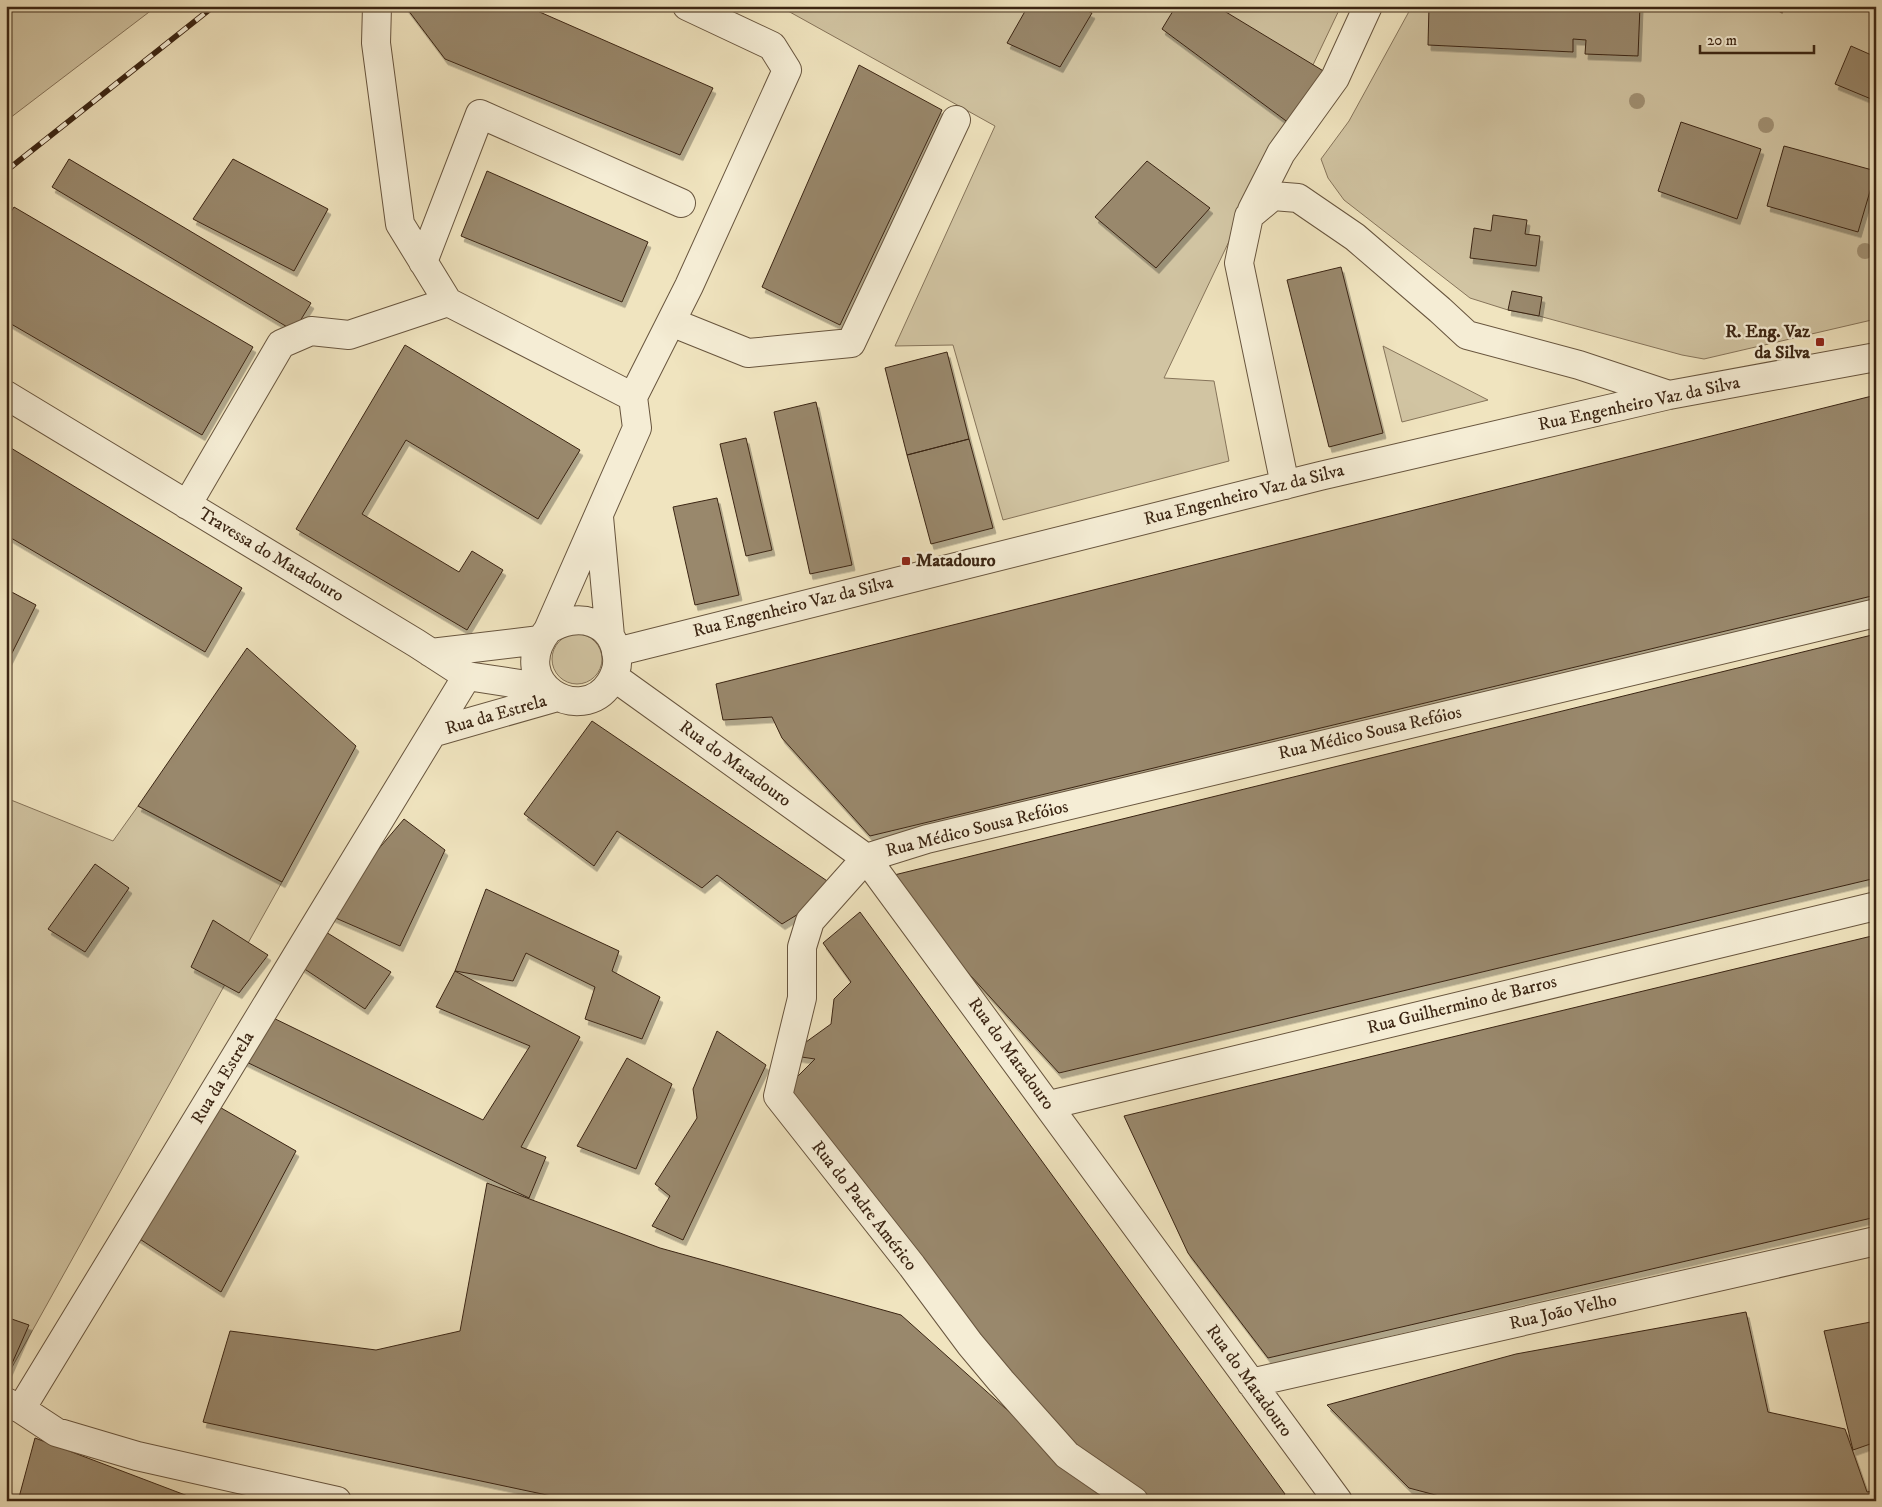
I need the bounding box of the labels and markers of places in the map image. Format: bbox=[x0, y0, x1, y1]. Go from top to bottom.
place label: R. Eng. Vaz da Silva bbox=[1725, 321, 1810, 364]
marker: R. Eng. Vaz da Silva bbox=[1814, 336, 1826, 348]
place label: Matadouro bbox=[916, 550, 996, 572]
marker: Matadouro bbox=[900, 555, 912, 567]

